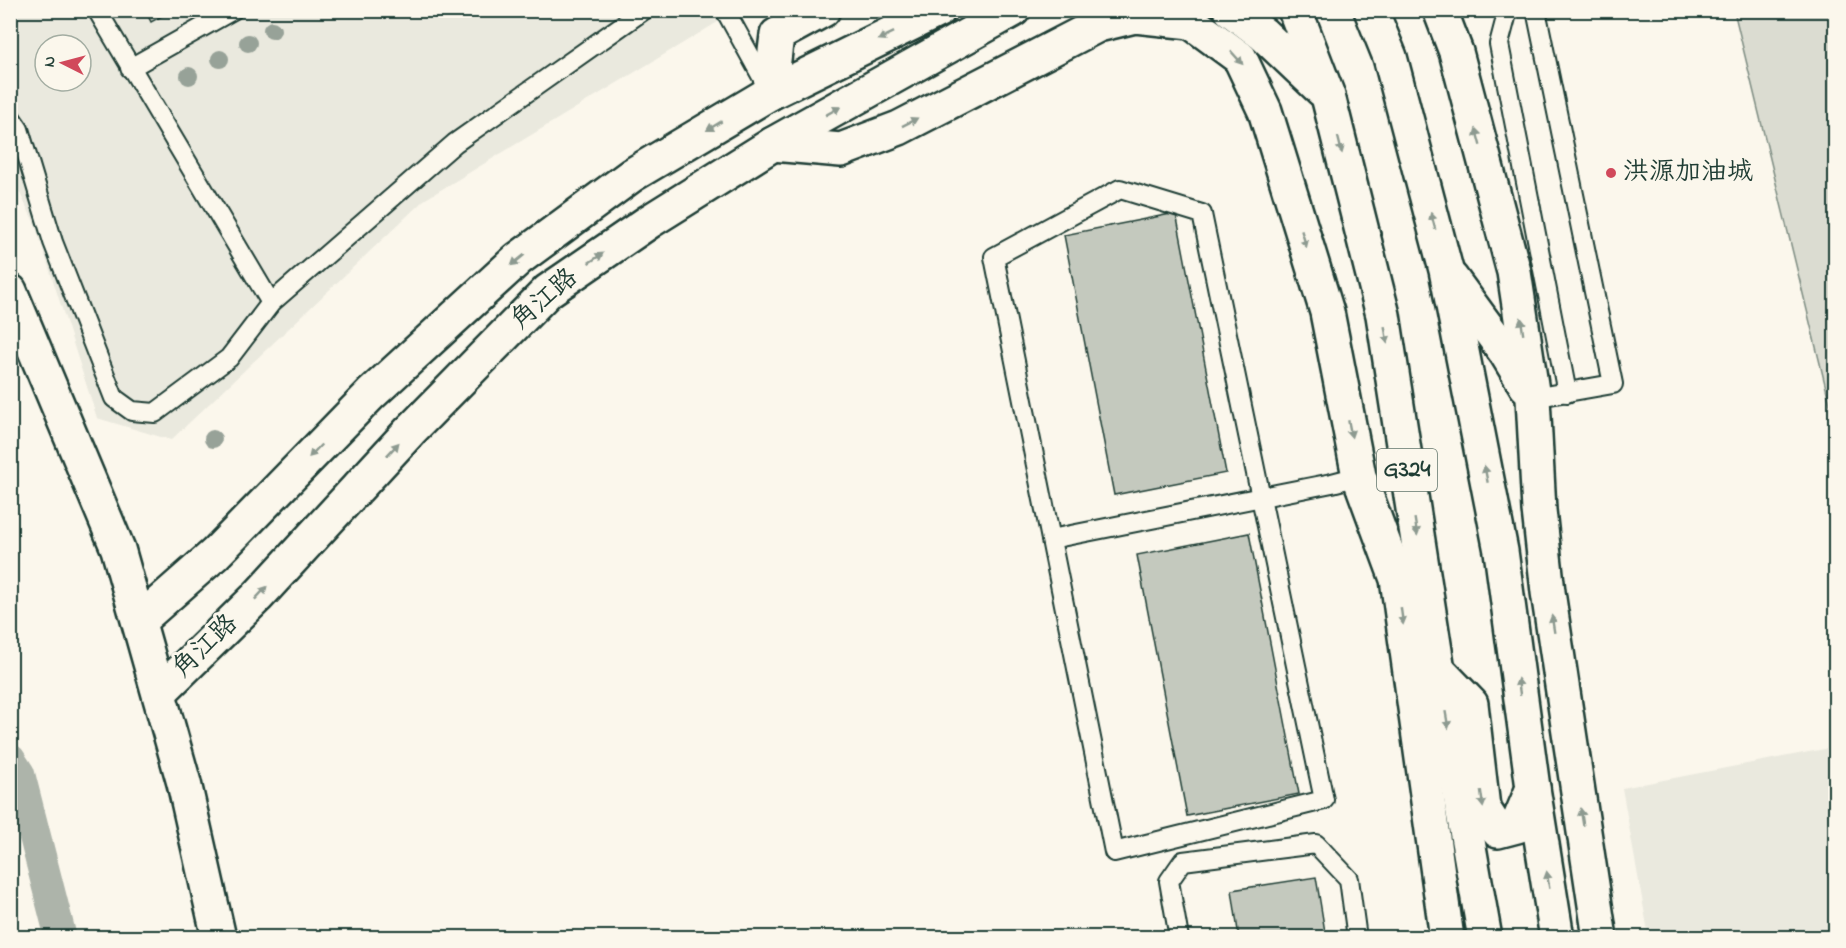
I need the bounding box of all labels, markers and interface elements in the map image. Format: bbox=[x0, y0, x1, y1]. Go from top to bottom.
one-way arrow bbox=[878, 32, 895, 41]
north arrow bbox=[33, 33, 93, 93]
one-way arrow bbox=[1230, 51, 1243, 66]
text: N bbox=[38, 55, 63, 68]
one-way arrow bbox=[824, 106, 841, 116]
one-way arrow bbox=[902, 117, 919, 127]
one-way arrow bbox=[706, 121, 722, 132]
one-way arrow bbox=[1473, 127, 1483, 146]
one-way arrow bbox=[1336, 136, 1346, 155]
place label: 洪源加油城 bbox=[1623, 154, 1753, 192]
marker: 洪源加油城 bbox=[1604, 166, 1618, 180]
one-way arrow bbox=[1428, 212, 1437, 230]
one-way arrow bbox=[1300, 231, 1309, 249]
one-way arrow bbox=[587, 252, 603, 264]
one-way arrow bbox=[510, 253, 526, 266]
street label: 角江路 bbox=[503, 260, 587, 340]
one-way arrow bbox=[1518, 317, 1527, 336]
one-way arrow bbox=[1382, 325, 1391, 344]
one-way arrow bbox=[1346, 420, 1355, 439]
one-way arrow bbox=[386, 442, 399, 457]
one-way arrow bbox=[308, 443, 322, 458]
road number: G324 bbox=[1377, 449, 1437, 491]
one-way arrow bbox=[1481, 464, 1490, 483]
one-way arrow bbox=[1412, 518, 1421, 537]
one-way arrow bbox=[254, 585, 268, 600]
street label: 角江路 bbox=[165, 606, 247, 688]
one-way arrow bbox=[1398, 606, 1407, 625]
one-way arrow bbox=[1548, 615, 1557, 634]
one-way arrow bbox=[1515, 677, 1524, 696]
one-way arrow bbox=[1443, 711, 1452, 730]
one-way arrow bbox=[1478, 789, 1487, 808]
one-way arrow bbox=[1577, 808, 1586, 827]
one-way arrow bbox=[1543, 870, 1552, 889]

